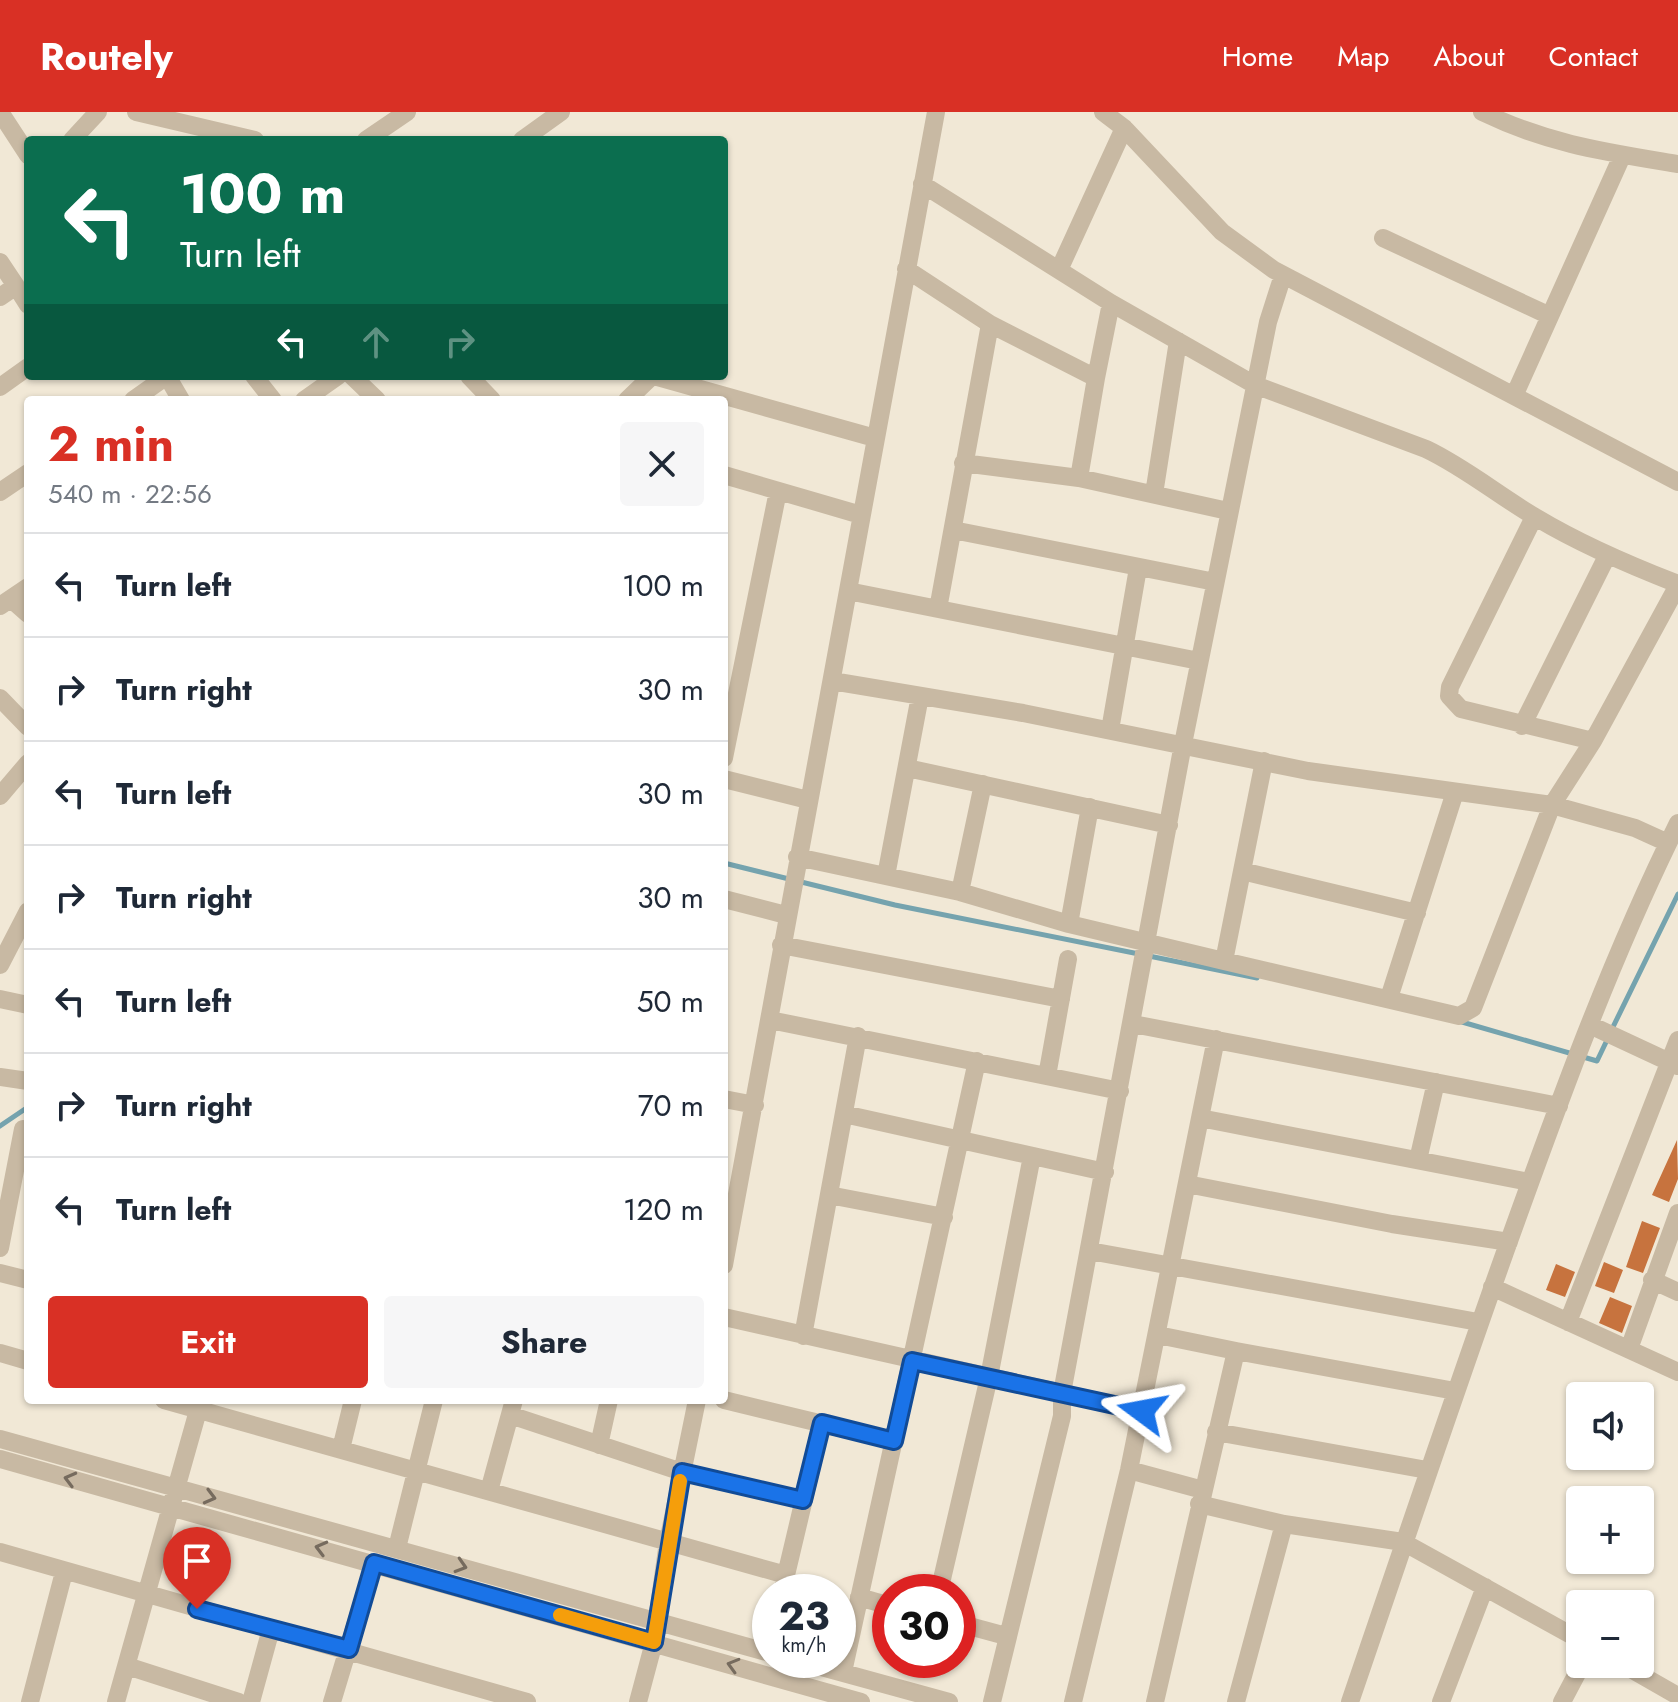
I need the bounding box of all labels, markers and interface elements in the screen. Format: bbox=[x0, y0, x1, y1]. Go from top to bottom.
text: Routely bbox=[40, 29, 173, 84]
text: Home bbox=[1222, 36, 1293, 77]
text: Map bbox=[1337, 36, 1389, 77]
text: About bbox=[1433, 36, 1505, 77]
text: Contact bbox=[1549, 36, 1638, 77]
text: 100 m bbox=[180, 153, 345, 234]
icon: left bbox=[48, 168, 152, 272]
text: Turn left bbox=[180, 228, 301, 280]
icon: left bbox=[270, 320, 314, 364]
icon: ahead bbox=[354, 320, 398, 364]
icon: right bbox=[438, 320, 482, 364]
text: 2 min bbox=[48, 410, 174, 479]
button: close bbox=[620, 422, 704, 506]
text: 540 m · 22:56 bbox=[48, 475, 212, 513]
icon: left bbox=[48, 563, 92, 607]
text: Turn left bbox=[116, 564, 231, 607]
text: 100 m bbox=[622, 564, 704, 607]
icon: right bbox=[48, 667, 92, 711]
text: Turn right bbox=[116, 668, 252, 711]
text: 30 m bbox=[637, 668, 704, 711]
icon: left bbox=[48, 771, 92, 815]
text: Turn left bbox=[116, 772, 231, 815]
text: 30 m bbox=[637, 772, 704, 815]
icon: right bbox=[48, 875, 92, 919]
text: Turn right bbox=[116, 876, 252, 919]
text: 30 m bbox=[637, 876, 704, 919]
icon: left bbox=[48, 979, 92, 1023]
text: Turn left bbox=[116, 980, 231, 1023]
text: 50 m bbox=[637, 980, 704, 1023]
icon: right bbox=[48, 1083, 92, 1127]
text: Turn right bbox=[116, 1084, 252, 1127]
text: 70 m bbox=[638, 1084, 704, 1127]
icon: left bbox=[48, 1187, 92, 1231]
text: Turn left bbox=[116, 1188, 231, 1231]
text: 120 m bbox=[623, 1188, 704, 1231]
button: Exit bbox=[48, 1296, 368, 1388]
button: Share bbox=[384, 1296, 704, 1388]
position arrow bbox=[1100, 1369, 1184, 1453]
map controls bbox=[1566, 1382, 1654, 1678]
button: sound bbox=[1566, 1382, 1654, 1470]
one-way arrow bbox=[64, 1472, 78, 1488]
button: + bbox=[1566, 1486, 1654, 1574]
one-way arrow bbox=[203, 1488, 217, 1504]
pin bbox=[163, 1527, 231, 1609]
icon: arrive bbox=[175, 1539, 219, 1583]
one-way arrow bbox=[314, 1541, 328, 1558]
one-way arrow bbox=[453, 1557, 467, 1573]
speed limit sign: 30 bbox=[872, 1574, 976, 1678]
text: 23 bbox=[778, 1587, 830, 1645]
button: − bbox=[1566, 1590, 1654, 1678]
text: km/h bbox=[781, 1631, 827, 1660]
one-way arrow bbox=[726, 1658, 740, 1674]

